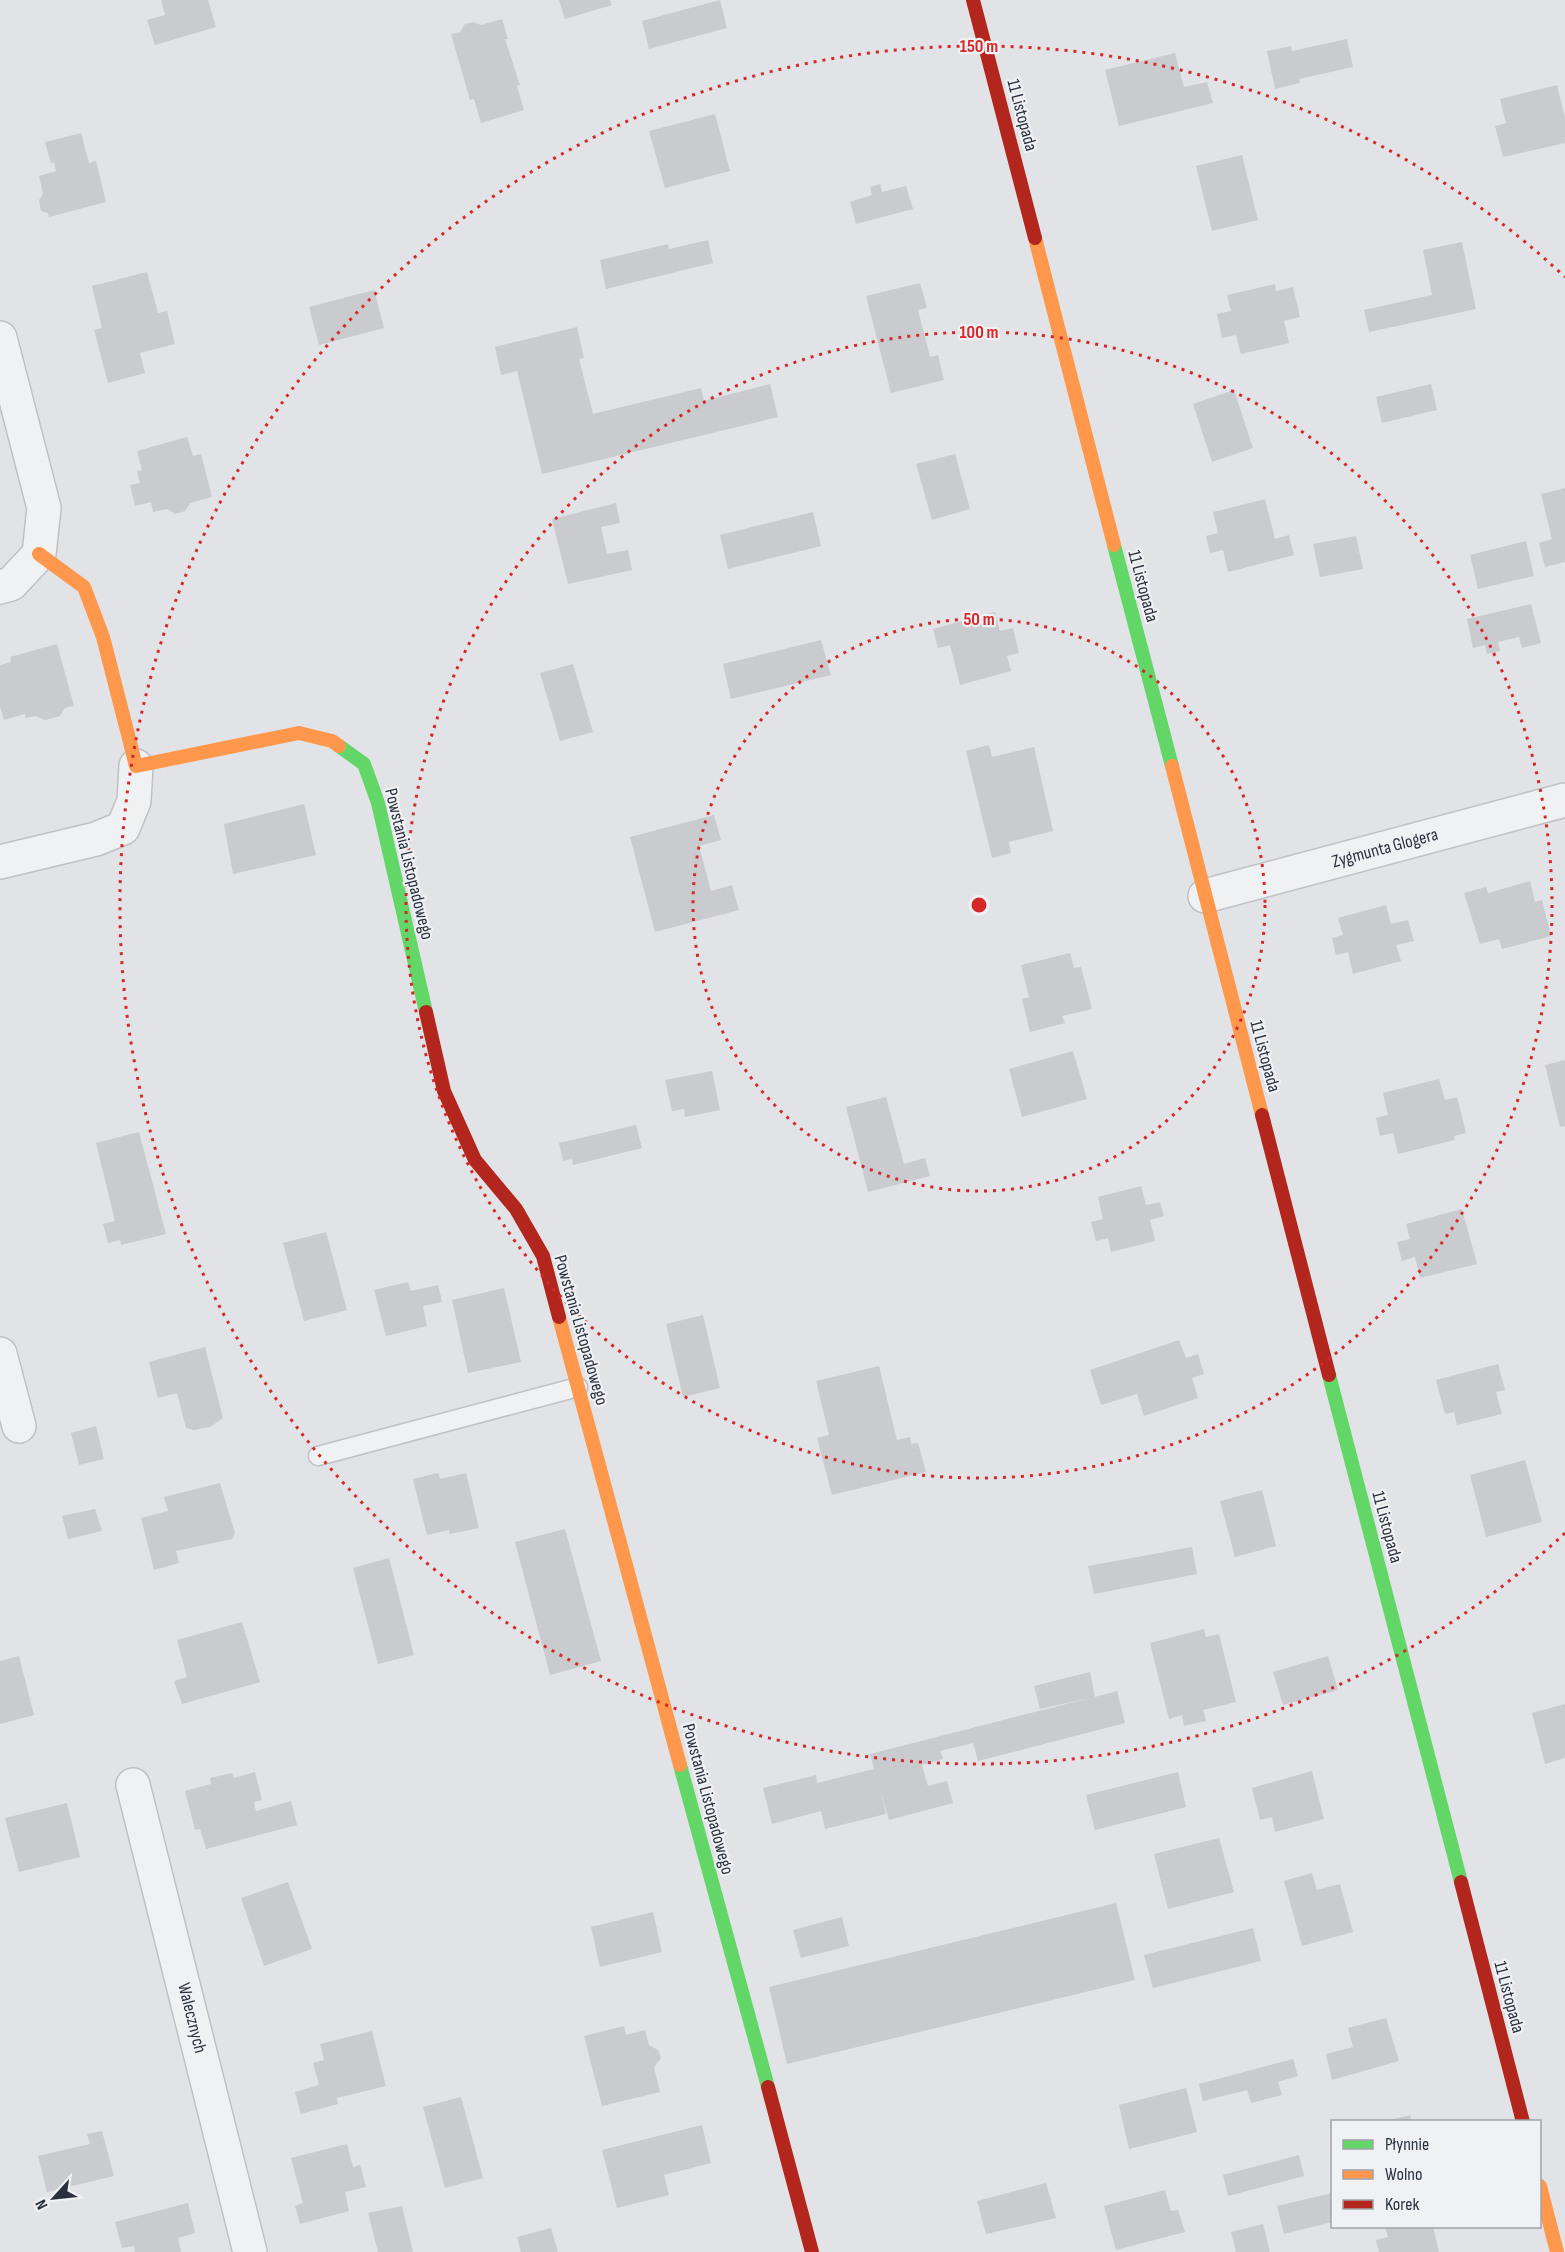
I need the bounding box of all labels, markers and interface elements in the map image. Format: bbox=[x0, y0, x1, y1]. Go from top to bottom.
text: 150 m bbox=[960, 36, 998, 57]
street label: 11 Listopada bbox=[1002, 77, 1042, 153]
text: 100 m bbox=[960, 322, 999, 343]
street label: 11 Listopada bbox=[1123, 548, 1163, 624]
text: 50 m bbox=[963, 609, 995, 630]
street label: Powstania Listopadowego bbox=[380, 786, 438, 942]
street label: Zygmunta Glogera bbox=[1330, 824, 1440, 872]
centre of rings bbox=[969, 895, 989, 915]
street label: 11 Listopada bbox=[1245, 1018, 1285, 1094]
street label: Powstania Listopadowego bbox=[550, 1253, 612, 1407]
street label: 11 Listopada bbox=[1367, 1489, 1407, 1565]
street label: Powstania Listopadowego bbox=[678, 1721, 738, 1877]
street label: 11 Listopada bbox=[1489, 1959, 1529, 2035]
street label: Walecznych bbox=[173, 1981, 211, 2055]
legend bbox=[1331, 2120, 1541, 2228]
text: Płynnie bbox=[1385, 2134, 1429, 2155]
text: Wolno bbox=[1385, 2164, 1422, 2185]
north arrow bbox=[24, 2168, 84, 2228]
text: Korek bbox=[1385, 2194, 1419, 2215]
text: N bbox=[32, 2196, 52, 2212]

